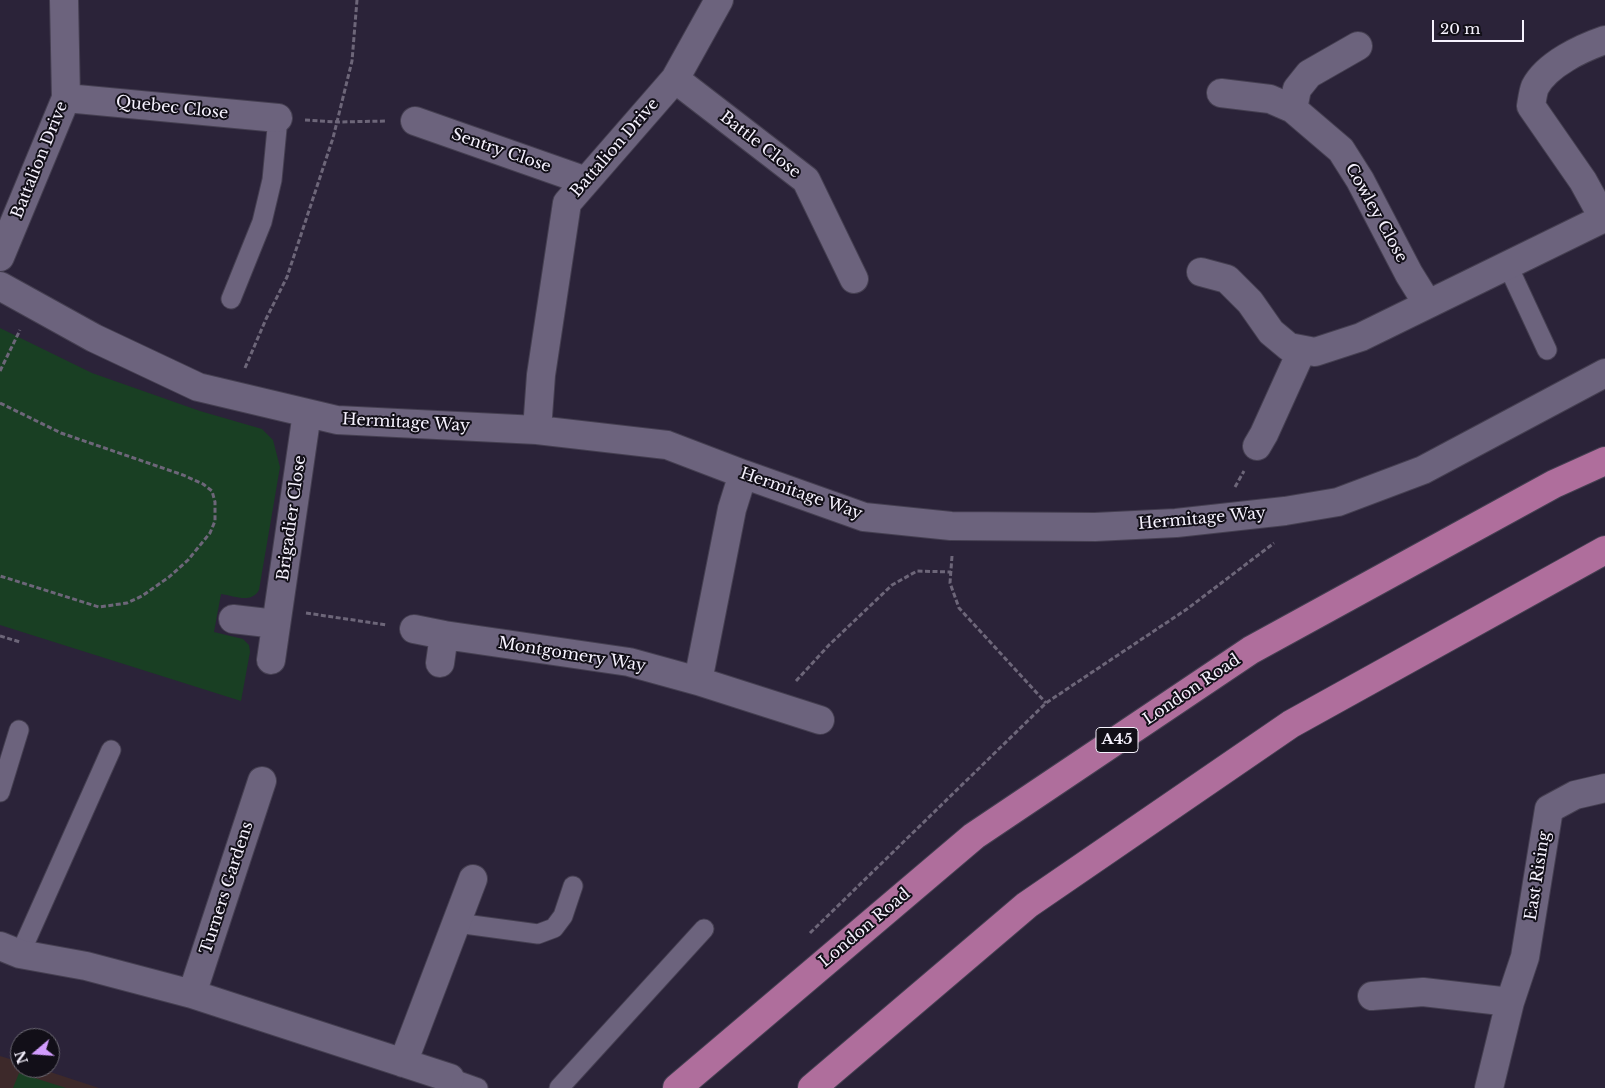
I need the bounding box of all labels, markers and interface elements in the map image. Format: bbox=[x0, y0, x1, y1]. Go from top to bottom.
scale bar bbox=[1435, 10, 1528, 42]
text: 20 m bbox=[1440, 19, 1480, 38]
street label: Quebec Close bbox=[115, 93, 229, 123]
street label: Battalion Drive bbox=[567, 95, 663, 201]
street label: Battalion Drive bbox=[8, 99, 72, 221]
street label: Battle Close bbox=[716, 108, 804, 182]
street label: Sentry Close bbox=[449, 125, 553, 177]
street label: Cowley Close bbox=[1341, 160, 1411, 266]
street label: Hermitage Way bbox=[342, 410, 470, 436]
street label: Brigadier Close bbox=[274, 454, 310, 582]
street label: Hermitage Way bbox=[737, 464, 865, 524]
street label: Hermitage Way bbox=[1137, 504, 1267, 534]
street label: Montgomery Way bbox=[497, 634, 647, 676]
street label: London Road bbox=[1140, 651, 1244, 729]
road number: A45 bbox=[1096, 728, 1138, 752]
street label: Turners Gardens bbox=[196, 819, 258, 957]
street label: East Rising bbox=[1521, 830, 1555, 922]
street label: London Road bbox=[816, 884, 914, 972]
north arrow bbox=[10, 1028, 60, 1078]
text: N bbox=[11, 1048, 32, 1066]

